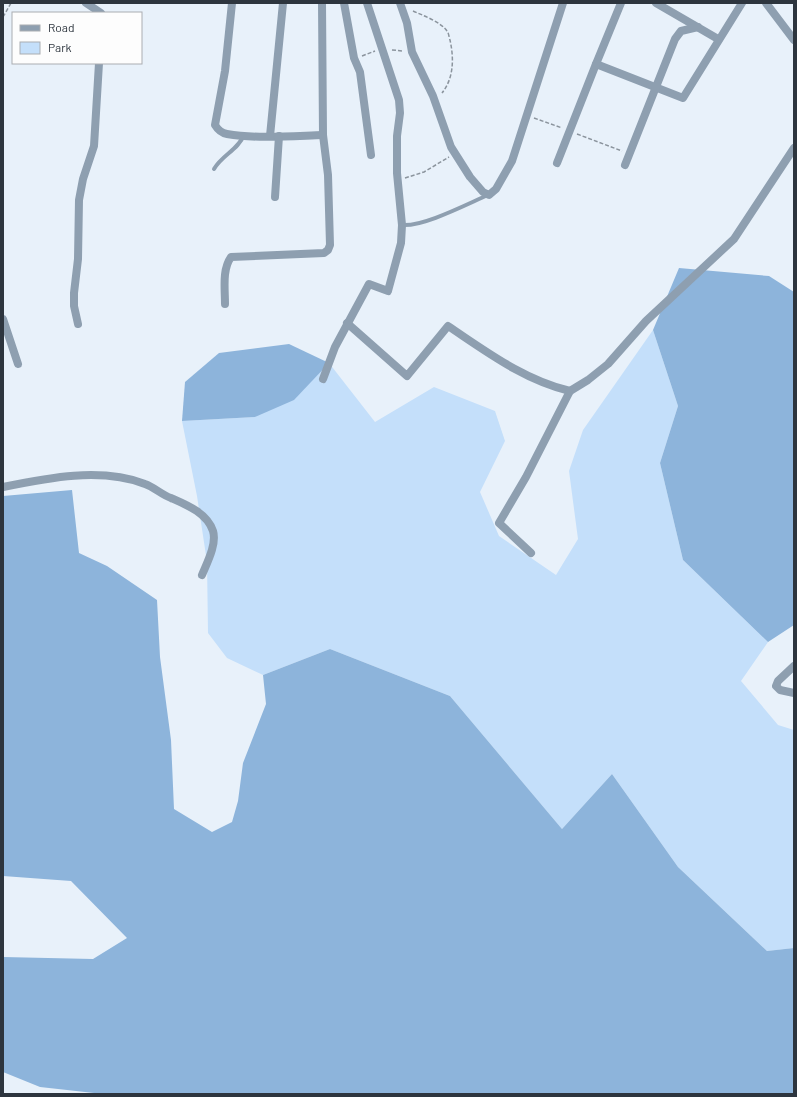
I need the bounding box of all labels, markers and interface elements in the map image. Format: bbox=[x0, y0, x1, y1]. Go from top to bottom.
legend bbox=[12, 12, 142, 64]
text: Road bbox=[48, 20, 75, 34]
text: Park bbox=[48, 40, 72, 54]

